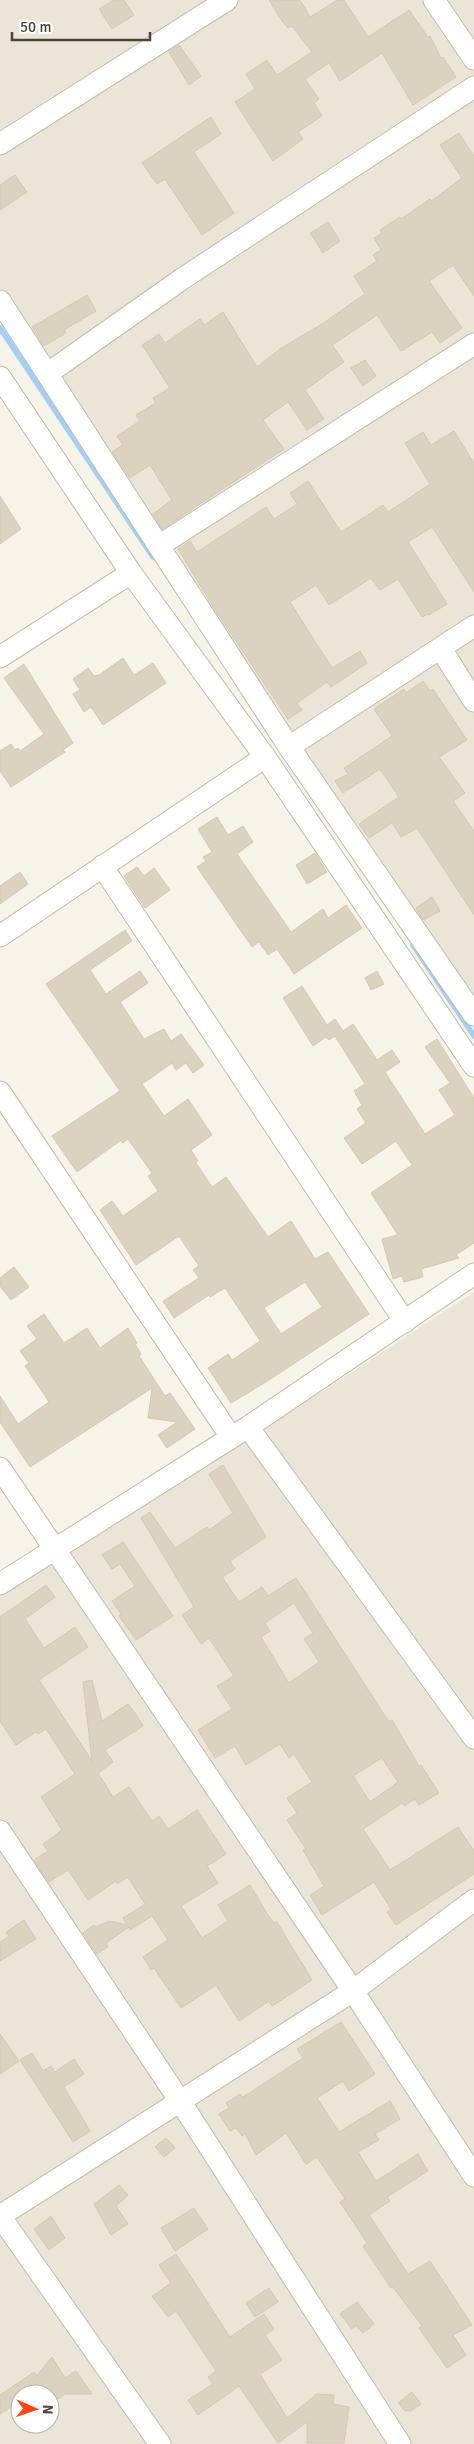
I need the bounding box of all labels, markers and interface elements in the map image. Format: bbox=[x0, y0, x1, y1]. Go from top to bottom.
scale bar bbox=[12, 10, 150, 42]
text: 50 m bbox=[20, 18, 51, 36]
north arrow bbox=[10, 2384, 60, 2434]
text: N bbox=[39, 2404, 56, 2415]

